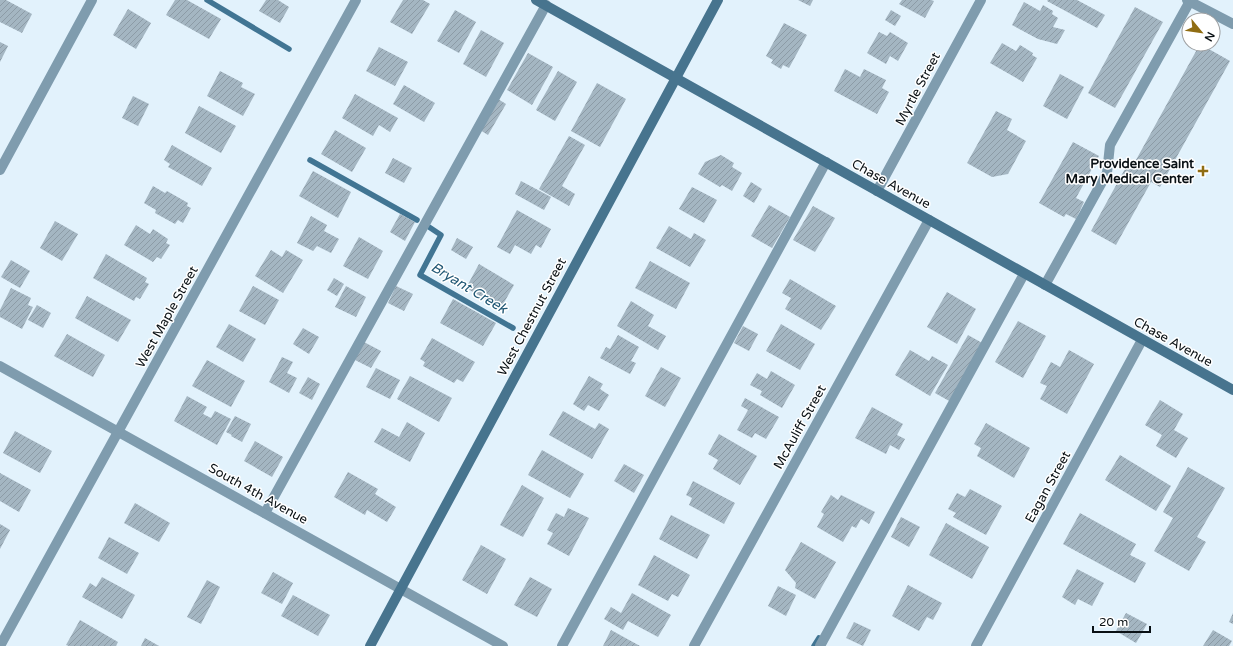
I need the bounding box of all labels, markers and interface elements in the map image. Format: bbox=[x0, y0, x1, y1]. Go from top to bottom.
north arrow bbox=[1181, 12, 1221, 52]
text: N bbox=[1201, 30, 1217, 44]
street label: Myrtle Street bbox=[892, 50, 944, 128]
street label: Chase Avenue bbox=[849, 156, 933, 212]
place label: Providence Saint Mary Medical Center bbox=[1066, 156, 1195, 187]
marker: Providence Saint Mary Medical Center bbox=[1197, 165, 1209, 177]
street label: West Chestnut Street bbox=[494, 255, 570, 379]
water label: Bryant Creek bbox=[428, 259, 511, 318]
street label: West Maple Street bbox=[132, 263, 202, 371]
street label: Chase Avenue bbox=[1131, 314, 1215, 370]
street label: McAuliff Street bbox=[770, 382, 830, 472]
street label: Eagan Street bbox=[1022, 448, 1074, 526]
street label: South 4th Avenue bbox=[206, 460, 310, 528]
scale bar bbox=[1093, 608, 1150, 634]
text: 20 m bbox=[1099, 615, 1128, 629]

